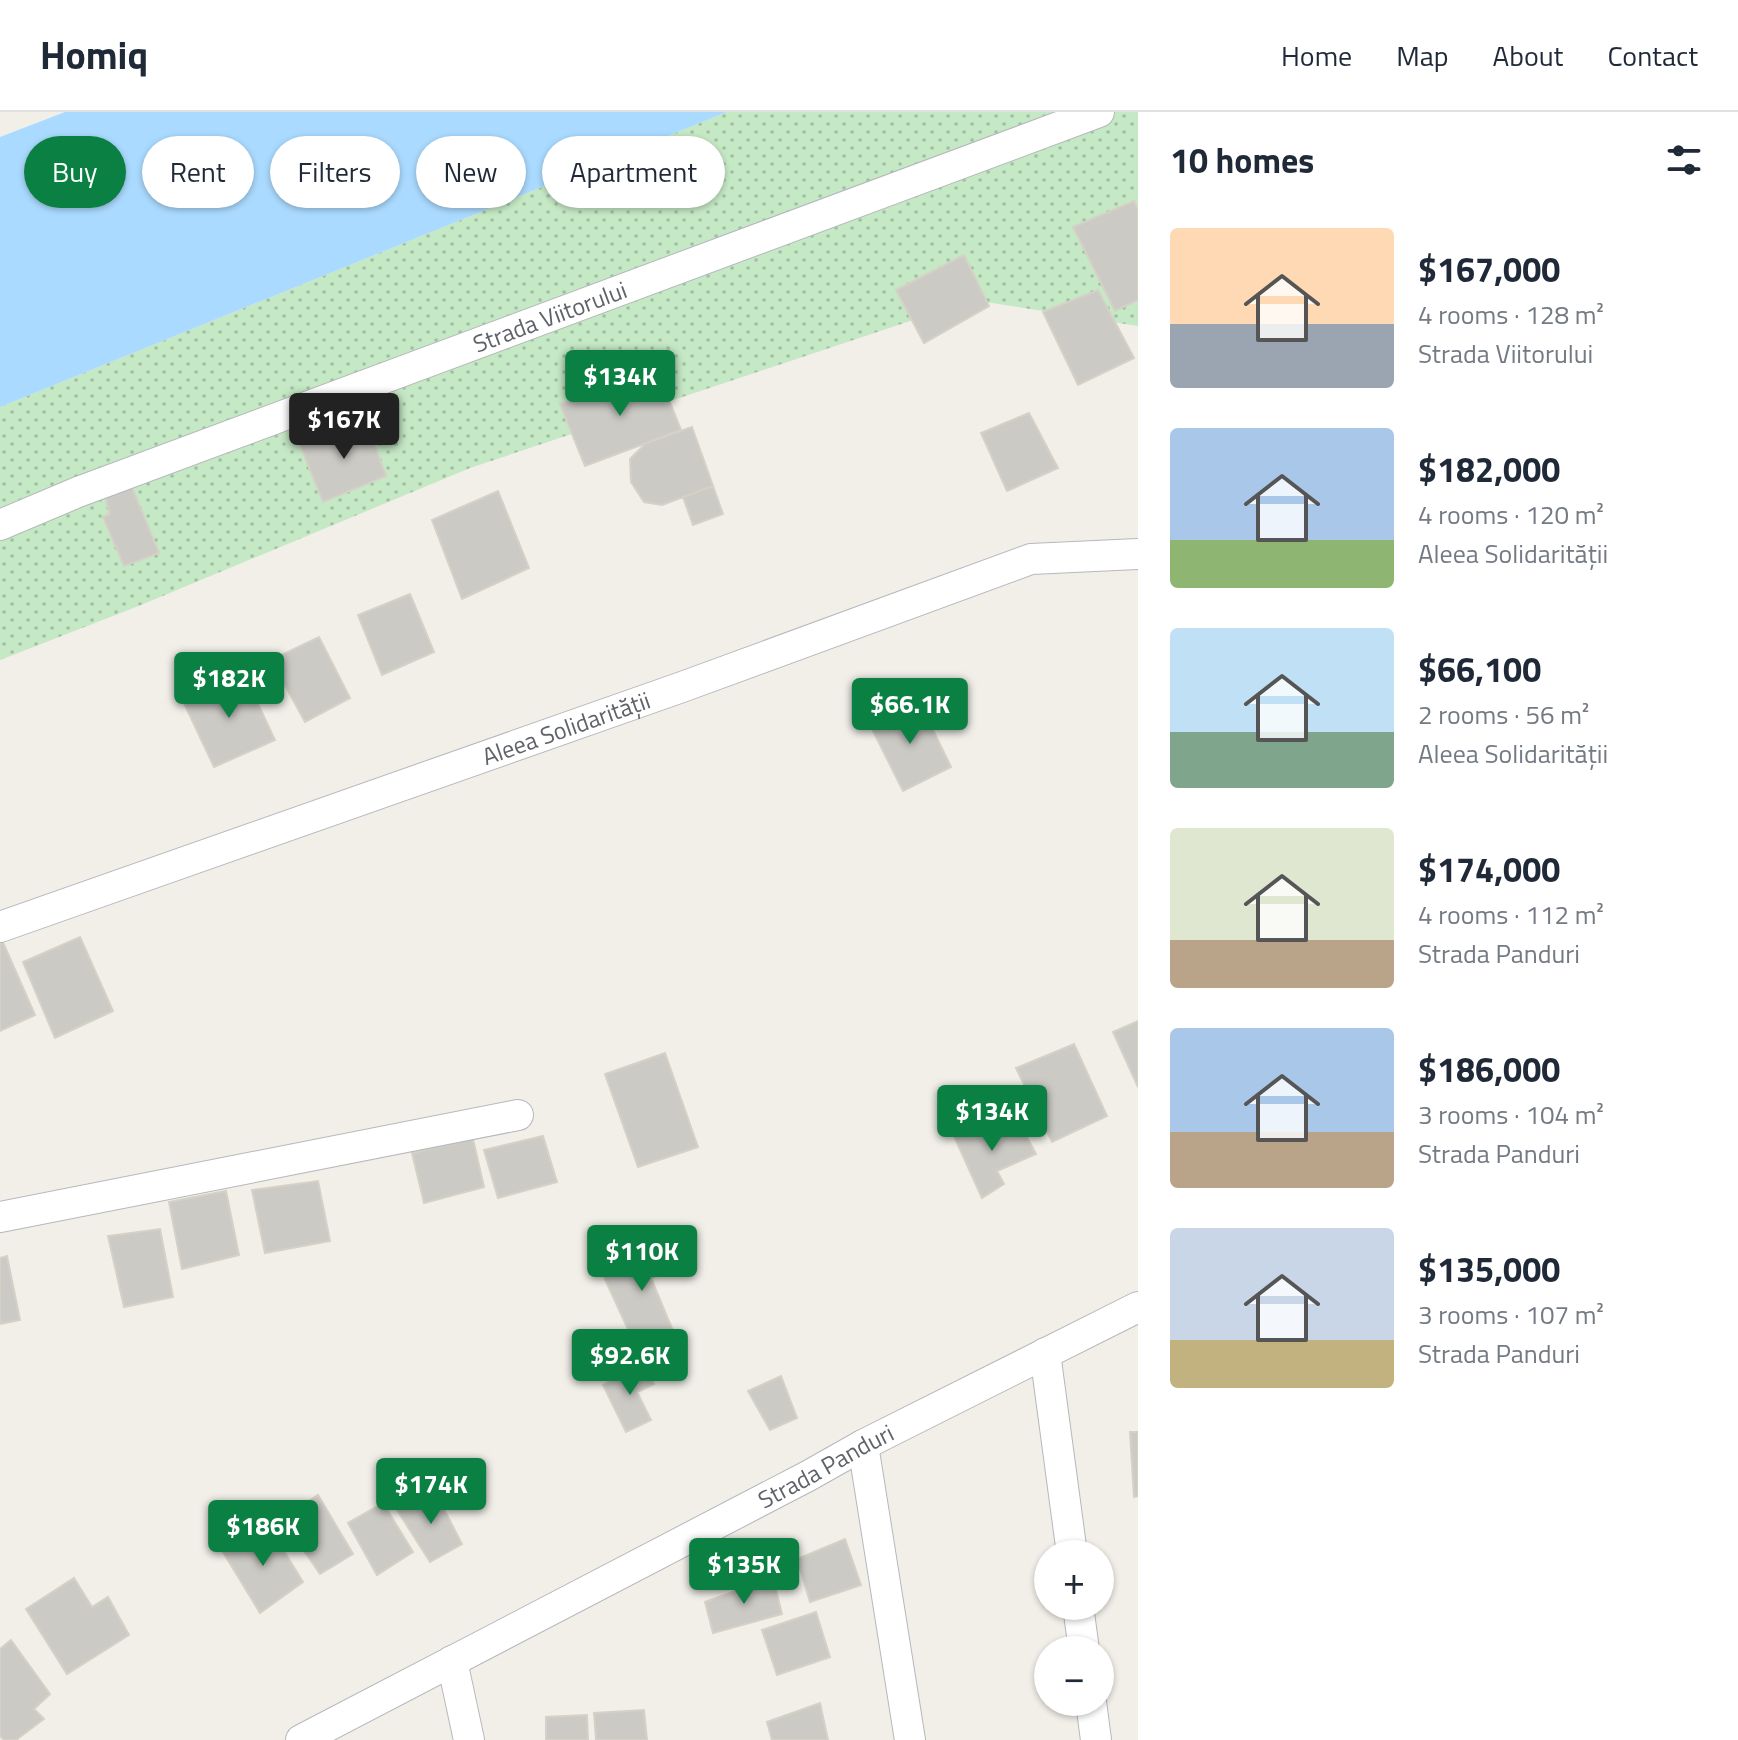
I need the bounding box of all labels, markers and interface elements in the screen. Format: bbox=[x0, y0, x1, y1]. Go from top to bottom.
text: Homiq bbox=[40, 26, 148, 84]
text: Home bbox=[1281, 34, 1352, 77]
text: Map bbox=[1396, 34, 1449, 77]
text: About bbox=[1493, 34, 1563, 77]
text: Contact bbox=[1607, 34, 1698, 77]
text: 10 homes bbox=[1170, 134, 1314, 186]
chip: Buy bbox=[24, 136, 126, 208]
chip: Rent bbox=[142, 136, 254, 208]
chip: Filters bbox=[270, 136, 400, 208]
chip: New bbox=[416, 136, 526, 208]
chip: Apartment bbox=[542, 136, 725, 208]
icon: filters bbox=[1662, 138, 1706, 182]
text: $167,000 bbox=[1418, 243, 1560, 295]
icon: home bbox=[1234, 260, 1330, 356]
street label: Strada Viitorului bbox=[468, 271, 632, 362]
text: 4 rooms · 128 m² bbox=[1418, 295, 1604, 334]
text: Strada Viitorului bbox=[1418, 334, 1593, 373]
pin: $134K bbox=[564, 350, 676, 418]
text: $134K bbox=[583, 356, 657, 395]
pin: $167K bbox=[288, 393, 400, 461]
text: $167K bbox=[307, 399, 381, 438]
text: $182,000 bbox=[1418, 443, 1560, 495]
icon: home bbox=[1234, 460, 1330, 556]
text: 4 rooms · 120 m² bbox=[1418, 495, 1604, 534]
text: Aleea Solidarității bbox=[1418, 534, 1608, 573]
text: $66,100 bbox=[1418, 643, 1541, 695]
pin: $182K bbox=[173, 652, 285, 720]
text: $182K bbox=[192, 658, 266, 697]
icon: home bbox=[1234, 660, 1330, 756]
pin: $66.1K bbox=[845, 678, 975, 746]
street label: Aleea Solidarității bbox=[477, 682, 655, 774]
text: $66.1K bbox=[870, 684, 950, 723]
text: 2 rooms · 56 m² bbox=[1418, 695, 1589, 734]
text: Aleea Solidarității bbox=[1418, 734, 1608, 773]
text: $174,000 bbox=[1418, 843, 1560, 895]
icon: home bbox=[1234, 860, 1330, 956]
text: 4 rooms · 112 m² bbox=[1418, 895, 1604, 934]
text: Strada Panduri bbox=[1418, 934, 1580, 973]
text: $186,000 bbox=[1418, 1043, 1560, 1095]
icon: home bbox=[1234, 1060, 1330, 1156]
pin: $134K bbox=[936, 1085, 1048, 1153]
text: $134K bbox=[955, 1091, 1029, 1130]
text: 3 rooms · 104 m² bbox=[1418, 1095, 1604, 1134]
text: Strada Panduri bbox=[1418, 1134, 1580, 1173]
pin: $110K bbox=[586, 1225, 698, 1293]
text: $110K bbox=[605, 1231, 679, 1270]
text: $135,000 bbox=[1418, 1243, 1560, 1295]
icon: home bbox=[1234, 1260, 1330, 1356]
text: 3 rooms · 107 m² bbox=[1418, 1295, 1604, 1334]
pin: $92.6K bbox=[565, 1329, 695, 1397]
text: Strada Panduri bbox=[1418, 1334, 1580, 1373]
text: $92.6K bbox=[590, 1335, 670, 1374]
street label: Strada Panduri bbox=[751, 1415, 900, 1517]
pin: $174K bbox=[375, 1458, 487, 1526]
text: $174K bbox=[394, 1464, 468, 1503]
pin: $186K bbox=[207, 1500, 319, 1568]
text: $186K bbox=[226, 1506, 300, 1545]
pin: $135K bbox=[688, 1538, 800, 1606]
map controls bbox=[1034, 1540, 1114, 1716]
button: + bbox=[1034, 1540, 1114, 1620]
text: $135K bbox=[707, 1544, 781, 1583]
button: − bbox=[1034, 1636, 1114, 1716]

